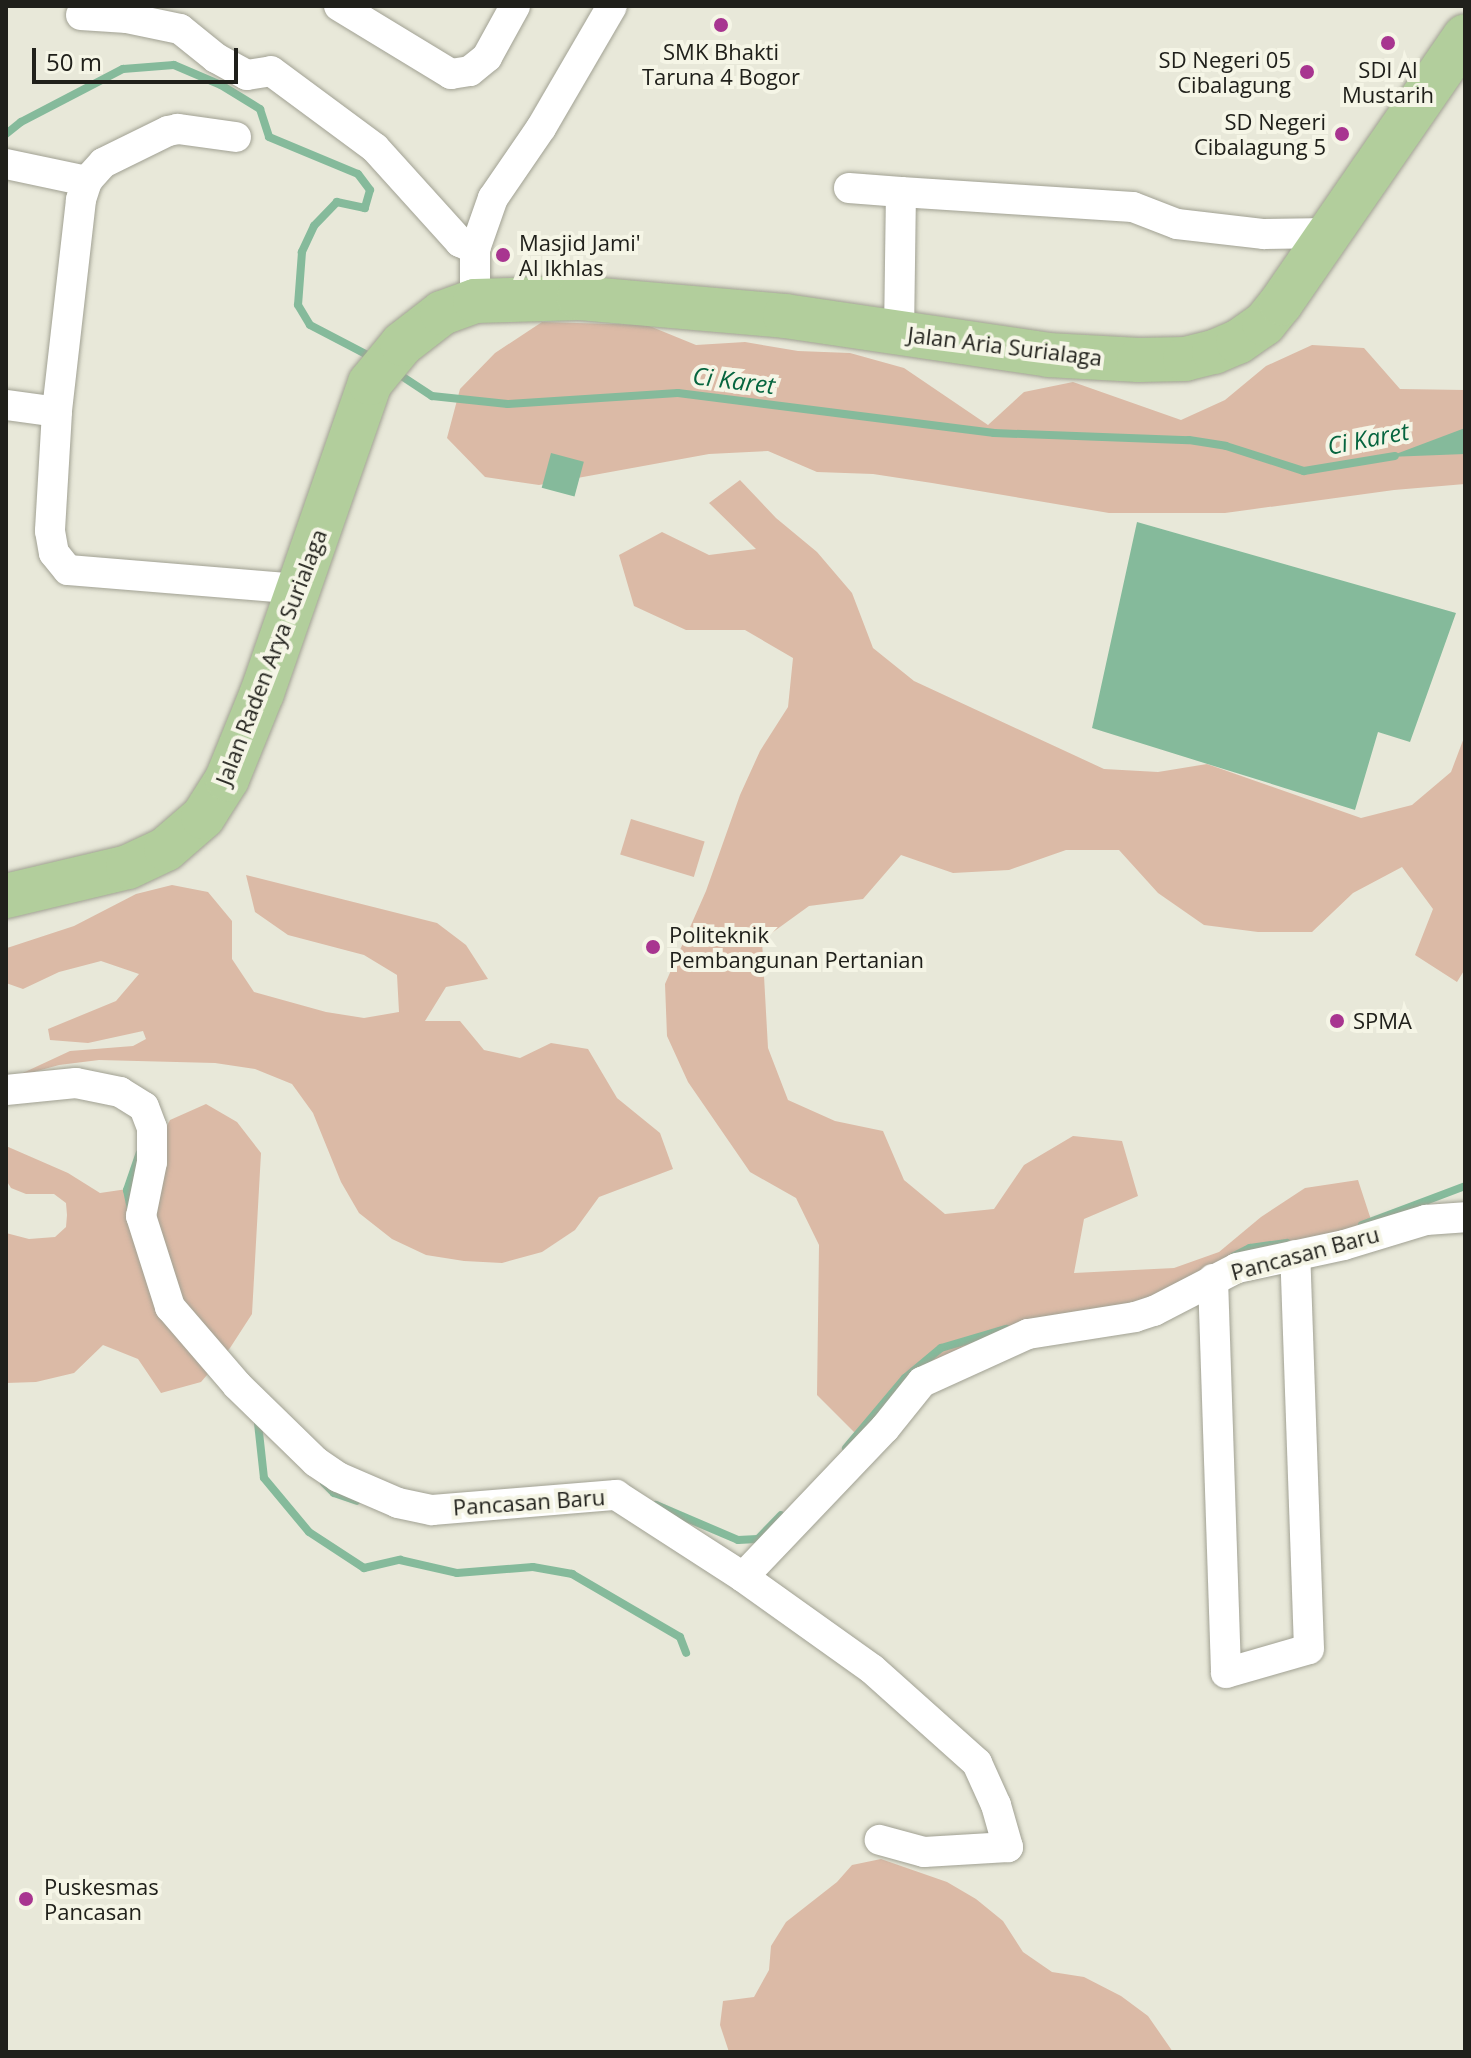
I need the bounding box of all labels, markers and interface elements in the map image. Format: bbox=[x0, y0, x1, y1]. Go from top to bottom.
marker: SMK Bhakti Taruna 4 Bogor bbox=[712, 16, 730, 34]
scale bar bbox=[36, 32, 242, 82]
marker: SDI Al Mustarih bbox=[1379, 34, 1397, 52]
place label: SMK Bhakti Taruna 4 Bogor bbox=[642, 38, 800, 90]
text: 50 m bbox=[46, 45, 102, 78]
place label: SD Negeri 05 Cibalagung bbox=[1159, 46, 1291, 98]
place label: SDI Al Mustarih bbox=[1342, 56, 1434, 108]
marker: SD Negeri 05 Cibalagung bbox=[1298, 63, 1316, 81]
place label: SD Negeri Cibalagung 5 bbox=[1194, 108, 1326, 160]
marker: SD Negeri Cibalagung 5 bbox=[1333, 125, 1351, 143]
place label: Masjid Jami' Al Ikhlas bbox=[519, 229, 641, 280]
marker: Masjid Jami' Al Ikhlas bbox=[494, 246, 512, 264]
street label: Jalan Aria Surialaga bbox=[906, 321, 1104, 371]
water label: Ci Karet bbox=[691, 361, 777, 399]
water label: Ci Karet bbox=[1325, 416, 1411, 460]
street label: Jalan Raden Arya Surialaga bbox=[210, 525, 332, 789]
place label: Politeknik Pembangunan Pertanian bbox=[669, 921, 924, 972]
marker: Politeknik Pembangunan Pertanian bbox=[644, 938, 662, 956]
place label: SPMA bbox=[1353, 1008, 1412, 1034]
marker: SPMA bbox=[1328, 1012, 1346, 1030]
street label: Pancasan Baru bbox=[1228, 1221, 1382, 1285]
street label: Pancasan Baru bbox=[452, 1484, 606, 1520]
place label: Puskesmas Pancasan bbox=[44, 1873, 159, 1924]
marker: Puskesmas Pancasan bbox=[15, 1888, 37, 1910]

